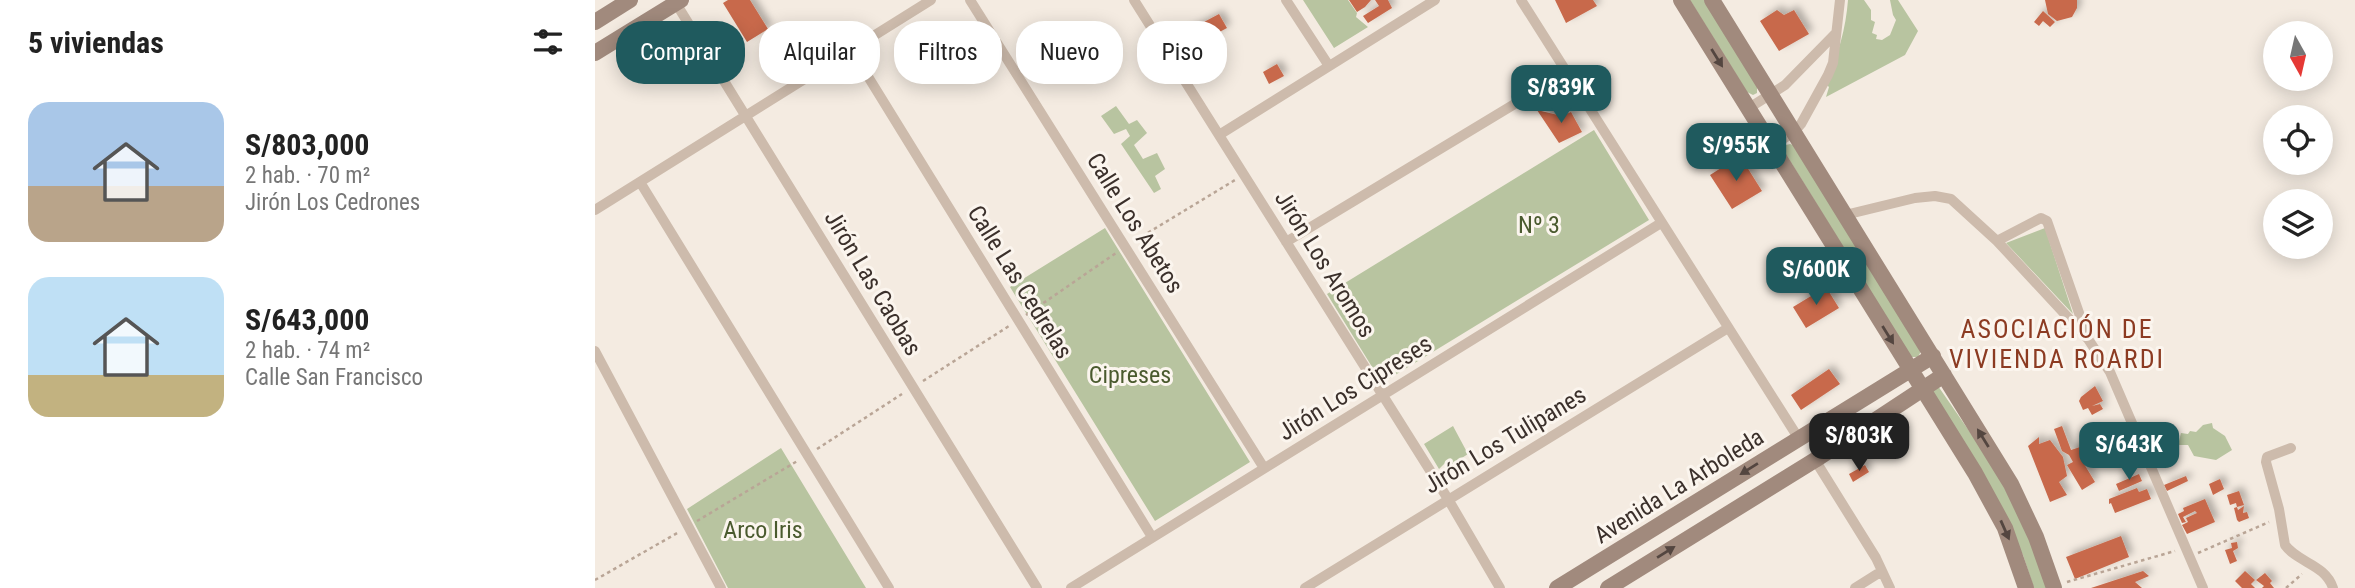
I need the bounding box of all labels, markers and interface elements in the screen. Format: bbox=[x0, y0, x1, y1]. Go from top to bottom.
chip: Comprar bbox=[616, 21, 745, 84]
chip: Alquilar bbox=[759, 21, 880, 84]
chip: Filtros bbox=[894, 21, 1002, 84]
chip: Nuevo bbox=[1016, 21, 1123, 84]
chip: Piso bbox=[1137, 21, 1227, 84]
north arrow bbox=[2263, 21, 2333, 91]
map controls bbox=[2263, 21, 2333, 259]
icon: filters bbox=[529, 23, 567, 61]
text: 5 viviendas bbox=[28, 25, 164, 60]
one-way arrow bbox=[1711, 48, 1724, 67]
pin: S/839K bbox=[1504, 66, 1618, 125]
text: S/839K bbox=[1527, 74, 1595, 101]
button: locate bbox=[2263, 105, 2333, 175]
pin: S/955K bbox=[1679, 124, 1793, 183]
text: S/803,000 bbox=[245, 127, 369, 162]
icon: home bbox=[84, 130, 168, 214]
text: S/955K bbox=[1702, 132, 1770, 159]
street label: Calle Los Abetos bbox=[1081, 148, 1189, 298]
text: 2 hab. · 70 m² bbox=[245, 162, 370, 189]
street label: Jirón Los Aromos bbox=[1269, 186, 1381, 342]
text: Jirón Los Cedrones bbox=[245, 189, 420, 216]
button: layers bbox=[2263, 189, 2333, 259]
street label: Calle Las Cedrelas bbox=[962, 200, 1078, 364]
street label: Jirón Las Caobas bbox=[819, 205, 927, 361]
park label: Nº 3 bbox=[1518, 211, 1560, 239]
pin: S/600K bbox=[1759, 247, 1873, 307]
text: S/600K bbox=[1782, 256, 1850, 283]
text: S/643,000 bbox=[245, 302, 369, 337]
icon: home bbox=[84, 305, 168, 389]
district label: ASOCIACIÓN DE VIVIENDA ROARDI bbox=[1949, 314, 2165, 374]
one-way arrow bbox=[1882, 325, 1895, 344]
street label: Jirón Los Cipreses bbox=[1273, 330, 1437, 446]
text: 2 hab. · 74 m² bbox=[245, 337, 370, 364]
park label: Cipreses bbox=[1089, 361, 1171, 389]
text: Calle San Francisco bbox=[245, 364, 423, 391]
street label: Jirón Los Tulipanes bbox=[1419, 381, 1591, 499]
pin: S/803K bbox=[1802, 414, 1916, 473]
text: S/803K bbox=[1825, 422, 1893, 449]
pin: S/643K bbox=[2072, 422, 2186, 482]
street label: Avenida La Arboleda bbox=[1589, 423, 1769, 549]
one-way arrow bbox=[1977, 429, 1989, 448]
text: S/643K bbox=[2095, 431, 2163, 458]
one-way arrow bbox=[1740, 463, 1759, 476]
park label: Arco Iris bbox=[723, 516, 803, 544]
one-way arrow bbox=[1999, 520, 2011, 540]
one-way arrow bbox=[1656, 546, 1675, 558]

